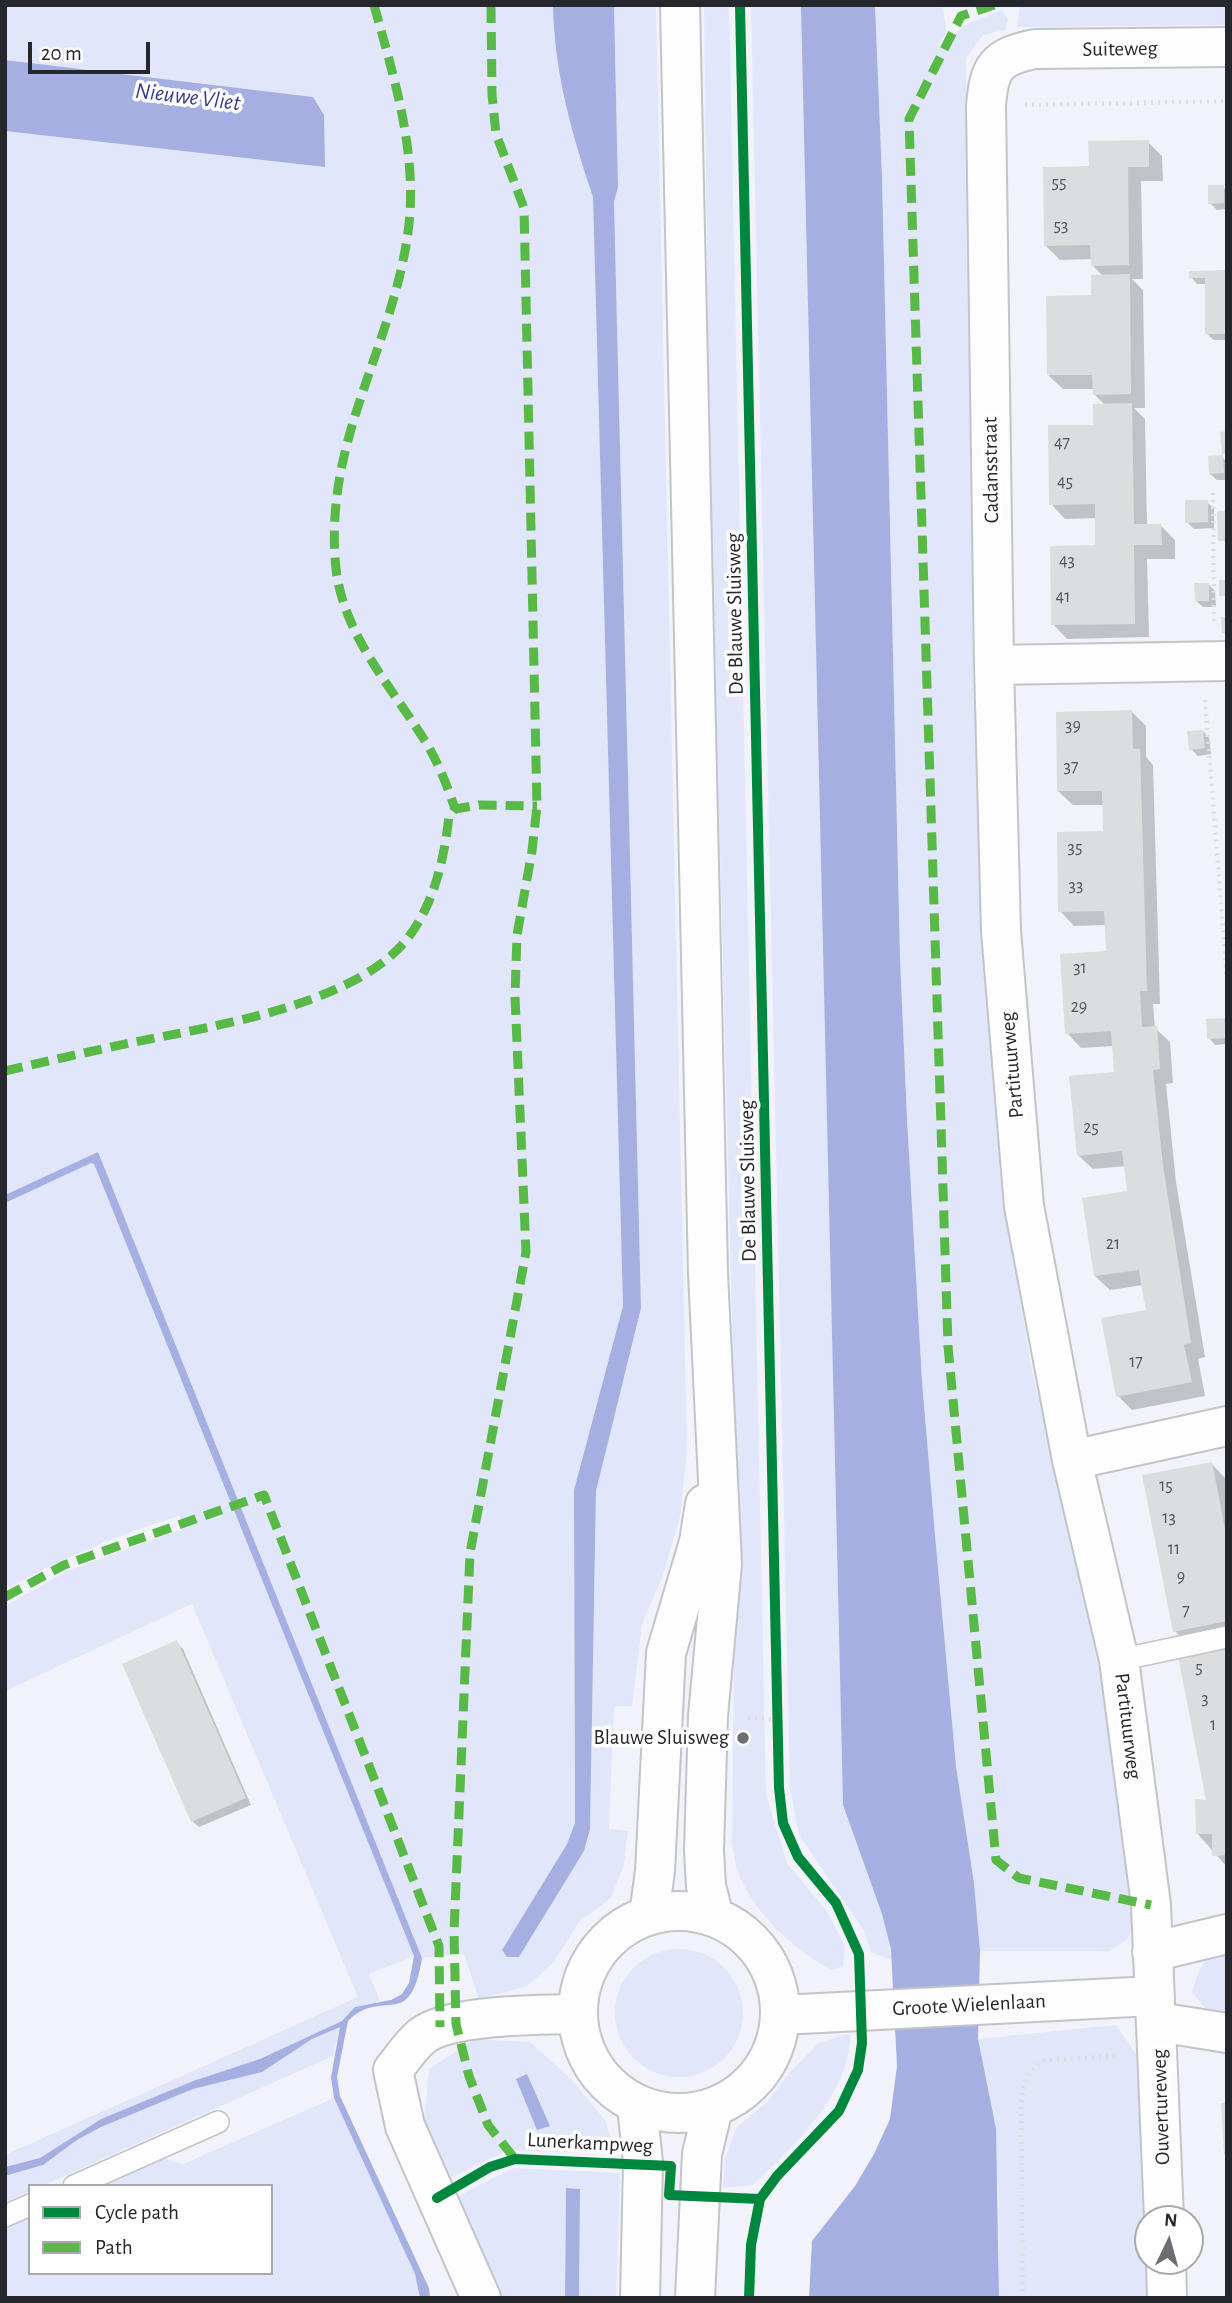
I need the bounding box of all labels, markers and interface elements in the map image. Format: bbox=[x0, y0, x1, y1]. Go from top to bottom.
scale bar bbox=[32, 28, 154, 72]
street label: Suiteweg bbox=[1082, 36, 1158, 62]
text: 20 m bbox=[41, 43, 82, 64]
water label: Nieuwe Vliet bbox=[134, 77, 242, 117]
house number: 55 bbox=[1051, 172, 1067, 194]
house number: 53 bbox=[1054, 215, 1068, 237]
street label: Cadansstraat bbox=[977, 416, 1005, 524]
house number: 47 bbox=[1054, 432, 1070, 454]
house number: 45 bbox=[1057, 471, 1073, 493]
street label: De Blauwe Sluisweg bbox=[721, 533, 749, 695]
house number: 43 bbox=[1059, 550, 1075, 572]
house number: 41 bbox=[1056, 586, 1070, 608]
house number: 39 bbox=[1065, 715, 1081, 737]
house number: 37 bbox=[1064, 756, 1078, 778]
house number: 35 bbox=[1068, 837, 1082, 859]
house number: 33 bbox=[1069, 875, 1083, 897]
house number: 31 bbox=[1073, 957, 1087, 979]
house number: 29 bbox=[1071, 996, 1087, 1018]
street label: Partituurweg bbox=[995, 1011, 1029, 1119]
street label: De Blauwe Sluisweg bbox=[734, 1100, 762, 1262]
house number: 25 bbox=[1083, 1117, 1099, 1139]
house number: 21 bbox=[1106, 1233, 1120, 1255]
house number: 17 bbox=[1129, 1351, 1143, 1373]
house number: 15 bbox=[1159, 1475, 1173, 1497]
house number: 13 bbox=[1162, 1507, 1176, 1529]
house number: 11 bbox=[1168, 1538, 1180, 1560]
house number: 9 bbox=[1177, 1566, 1185, 1588]
house number: 7 bbox=[1182, 1600, 1190, 1622]
house number: 5 bbox=[1195, 1657, 1203, 1679]
street label: Partituurweg bbox=[1109, 1671, 1147, 1781]
house number: 3 bbox=[1201, 1688, 1209, 1710]
house number: 1 bbox=[1210, 1714, 1216, 1736]
place label: Blauwe Sluisweg bbox=[593, 1725, 729, 1751]
marker: Blauwe Sluisweg bbox=[735, 1730, 751, 1746]
street label: Groote Wielenlaan bbox=[892, 1988, 1046, 2022]
street label: Ouvertureweg bbox=[1146, 2049, 1176, 2165]
street label: Lunerkampweg bbox=[526, 2127, 654, 2159]
legend bbox=[28, 2184, 273, 2275]
text: Cycle path bbox=[95, 2202, 179, 2223]
north arrow bbox=[1134, 2205, 1204, 2275]
text: N bbox=[1163, 2211, 1178, 2231]
text: Path bbox=[95, 2237, 133, 2258]

